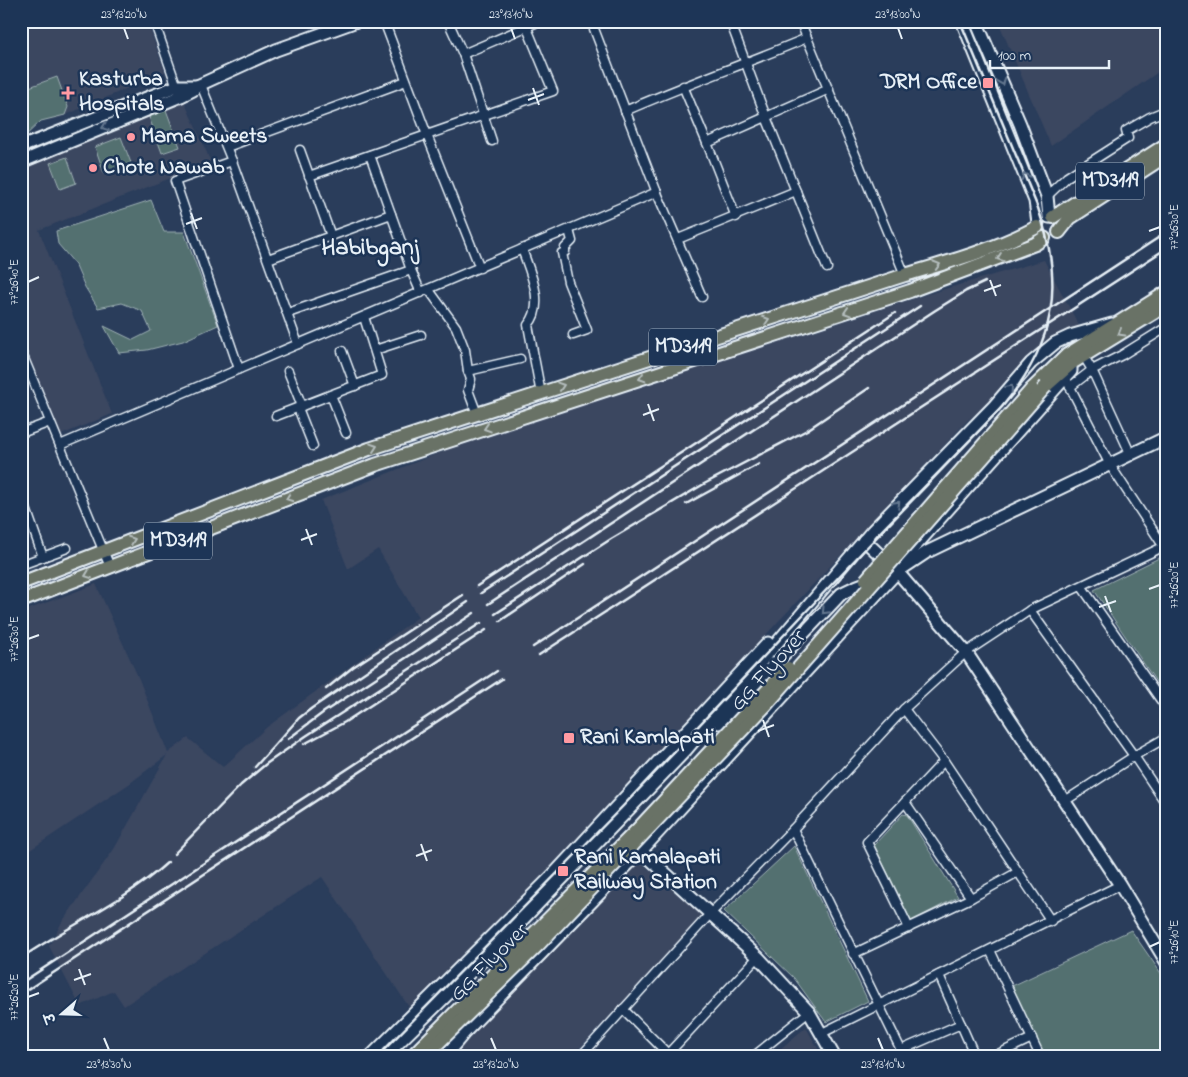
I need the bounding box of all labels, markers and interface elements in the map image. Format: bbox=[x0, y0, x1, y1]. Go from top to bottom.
text: 23°13'20"N bbox=[101, 6, 147, 24]
text: 23°13'10"N bbox=[489, 6, 533, 24]
text: 23°13'00"N bbox=[875, 6, 921, 24]
scale bar bbox=[990, 38, 1109, 70]
text: 100 m bbox=[998, 45, 1031, 67]
place label: Kasturba Hospitals bbox=[79, 64, 165, 121]
place label: DRM Office bbox=[879, 67, 978, 99]
marker: DRM Office bbox=[981, 76, 995, 90]
one-way arrow bbox=[995, 77, 1006, 86]
marker: Kasturba Hospitals bbox=[61, 86, 75, 100]
one-way arrow bbox=[101, 121, 110, 131]
place label: Mama Sweets bbox=[141, 121, 268, 153]
marker: Mama Sweets bbox=[125, 131, 137, 143]
place label: Chote Nawab bbox=[103, 152, 225, 184]
marker: Chote Nawab bbox=[87, 162, 99, 174]
road number: MD3119 bbox=[1076, 162, 1144, 200]
one-way arrow bbox=[1021, 172, 1031, 181]
text: 77°26'30"E bbox=[1166, 204, 1184, 250]
district label: Habibganj bbox=[322, 231, 420, 267]
one-way arrow bbox=[996, 252, 1005, 262]
text: 77°26'40"E bbox=[6, 259, 24, 305]
one-way arrow bbox=[933, 261, 941, 271]
one-way arrow bbox=[843, 306, 851, 316]
one-way arrow bbox=[761, 316, 770, 326]
one-way arrow bbox=[1118, 327, 1127, 337]
road number: MD3119 bbox=[649, 328, 717, 366]
one-way arrow bbox=[638, 372, 647, 382]
one-way arrow bbox=[557, 382, 565, 392]
one-way arrow bbox=[1004, 384, 1013, 393]
one-way arrow bbox=[484, 422, 492, 432]
one-way arrow bbox=[369, 443, 377, 453]
one-way arrow bbox=[285, 492, 294, 502]
one-way arrow bbox=[891, 501, 900, 510]
road number: MD3119 bbox=[144, 522, 212, 560]
one-way arrow bbox=[127, 536, 136, 546]
text: 77°26'20"E bbox=[1166, 562, 1184, 608]
one-way arrow bbox=[84, 569, 93, 579]
one-way arrow bbox=[822, 605, 831, 614]
text: 77°26'30"E bbox=[6, 616, 24, 662]
street label: GG Flyover bbox=[723, 623, 815, 720]
place label: Rani Kamlapati bbox=[580, 722, 715, 754]
marker: Rani Kamlapati bbox=[562, 731, 576, 745]
place label: Rani Kamalapati Railway Station bbox=[574, 842, 721, 900]
marker: Rani Kamalapati Railway Station bbox=[556, 864, 570, 878]
street label: GG Flyover bbox=[443, 916, 538, 1011]
text: 77°26'10"E bbox=[1166, 920, 1184, 964]
text: 77°26'20"E bbox=[6, 974, 24, 1020]
north arrow bbox=[38, 990, 88, 1040]
text: उ bbox=[39, 1008, 63, 1028]
text: 23°13'30"N bbox=[86, 1056, 132, 1074]
text: 23°13'20"N bbox=[473, 1056, 519, 1074]
text: 23°13'10"N bbox=[861, 1056, 905, 1074]

